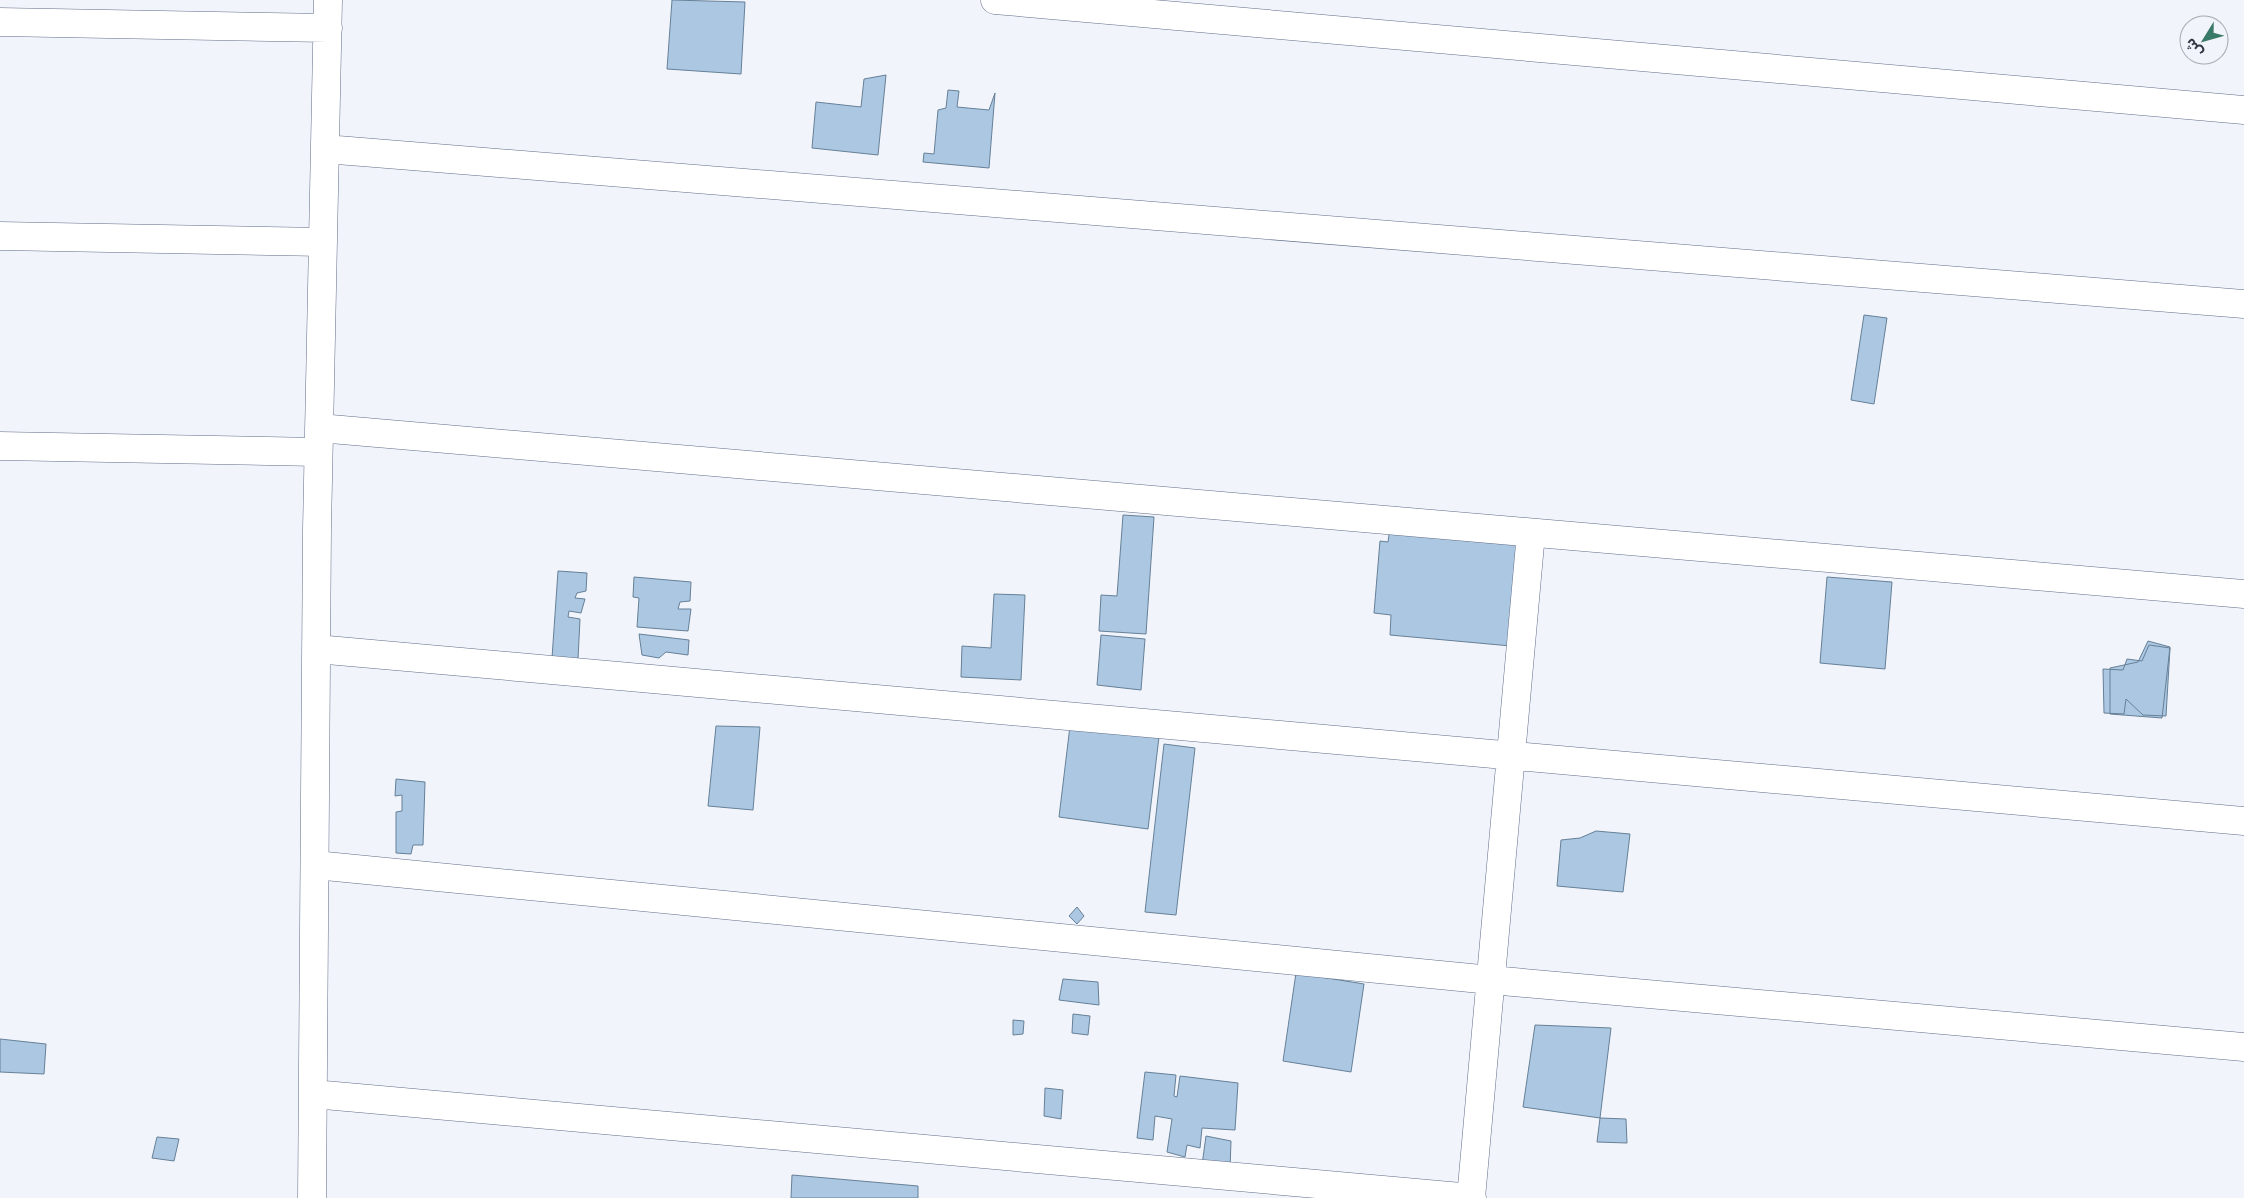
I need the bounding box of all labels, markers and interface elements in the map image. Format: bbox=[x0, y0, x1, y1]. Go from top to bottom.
north arrow bbox=[2179, 15, 2229, 65]
text: ش bbox=[2180, 35, 2207, 62]

